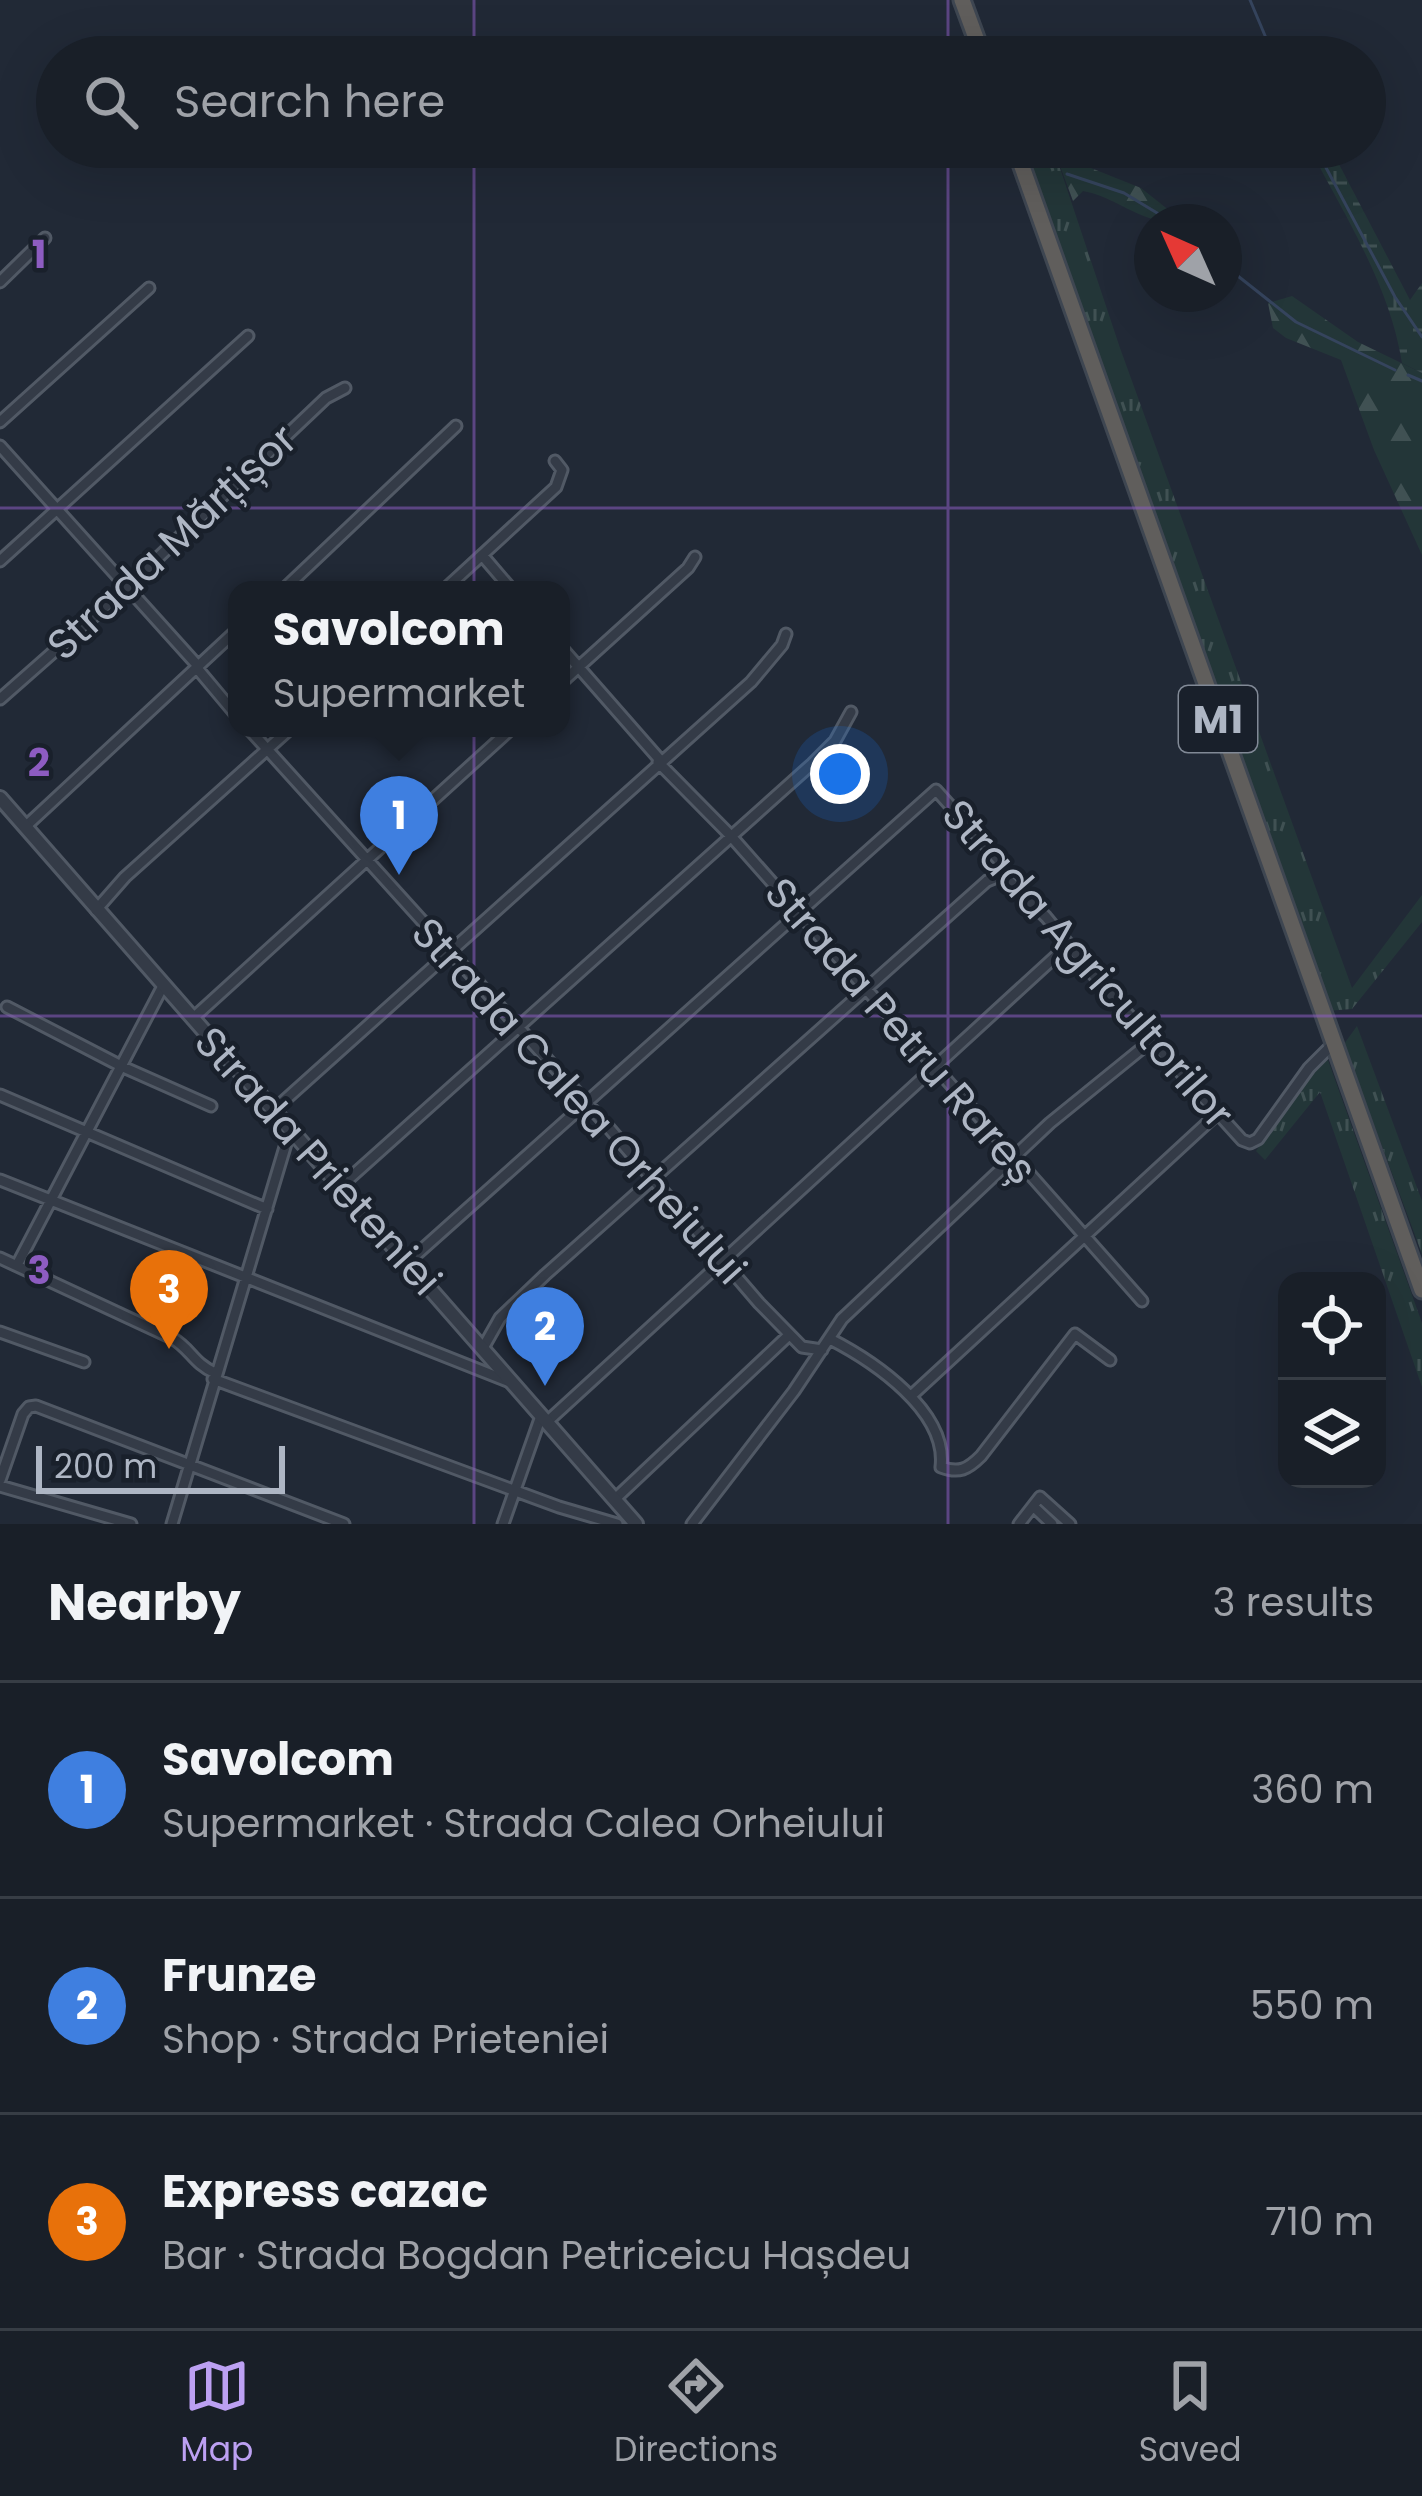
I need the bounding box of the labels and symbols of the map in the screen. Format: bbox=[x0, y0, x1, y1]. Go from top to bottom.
north arrow bbox=[1134, 204, 1242, 312]
text: 1 bbox=[32, 227, 46, 282]
street label: Strada Mărțișor bbox=[34, 411, 310, 673]
road number: M1 bbox=[1179, 686, 1257, 752]
text: 2 bbox=[28, 735, 50, 790]
your location bbox=[810, 744, 870, 804]
pin: 1 bbox=[360, 776, 438, 875]
street label: Strada Agricultorilor bbox=[928, 787, 1248, 1141]
street label: Strada Petru Rareș bbox=[751, 865, 1051, 1197]
street label: Strada Calea Orheiului bbox=[398, 905, 760, 1297]
street label: Strada Prieteniei bbox=[181, 1014, 455, 1308]
text: 3 bbox=[27, 1243, 51, 1298]
pin: 3 bbox=[130, 1250, 208, 1349]
pin: 2 bbox=[506, 1287, 584, 1386]
scale bar bbox=[36, 1440, 285, 1493]

